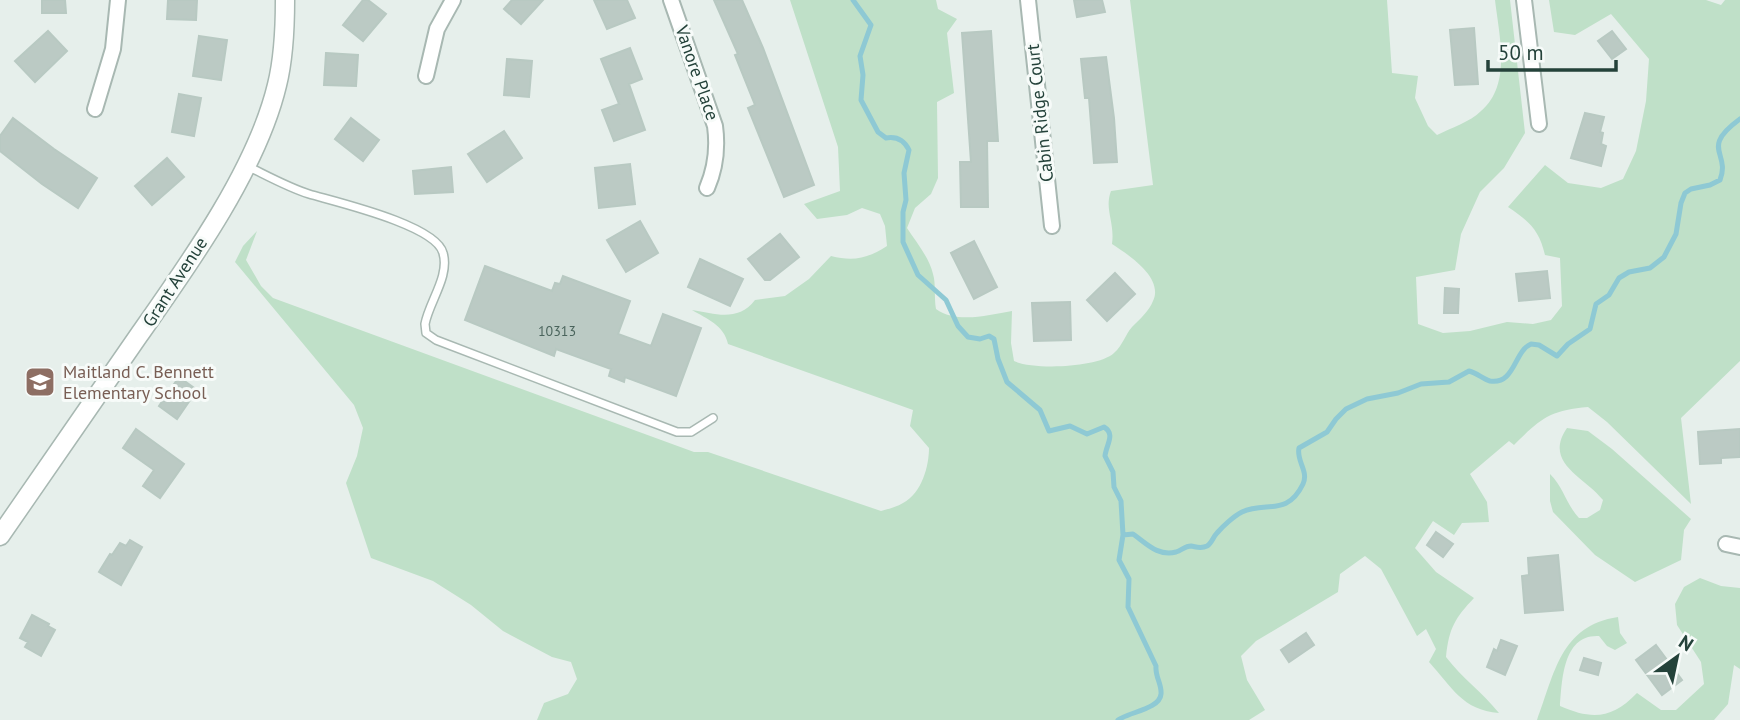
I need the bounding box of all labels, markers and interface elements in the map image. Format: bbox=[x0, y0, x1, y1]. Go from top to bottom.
street label: Vanore Place bbox=[670, 21, 724, 123]
scale bar bbox=[1488, 28, 1616, 72]
text: 50 m bbox=[1498, 39, 1544, 66]
street label: Cabin Ridge Court bbox=[1021, 43, 1058, 183]
street label: Grant Avenue bbox=[137, 232, 212, 331]
house number: 10313 bbox=[538, 322, 576, 340]
place label: Maitland C. Bennett Elementary School bbox=[63, 360, 214, 404]
school or university icon: Maitland C. Bennett Elementary School bbox=[23, 365, 57, 399]
north arrow bbox=[1642, 622, 1712, 692]
text: N bbox=[1674, 629, 1698, 656]

